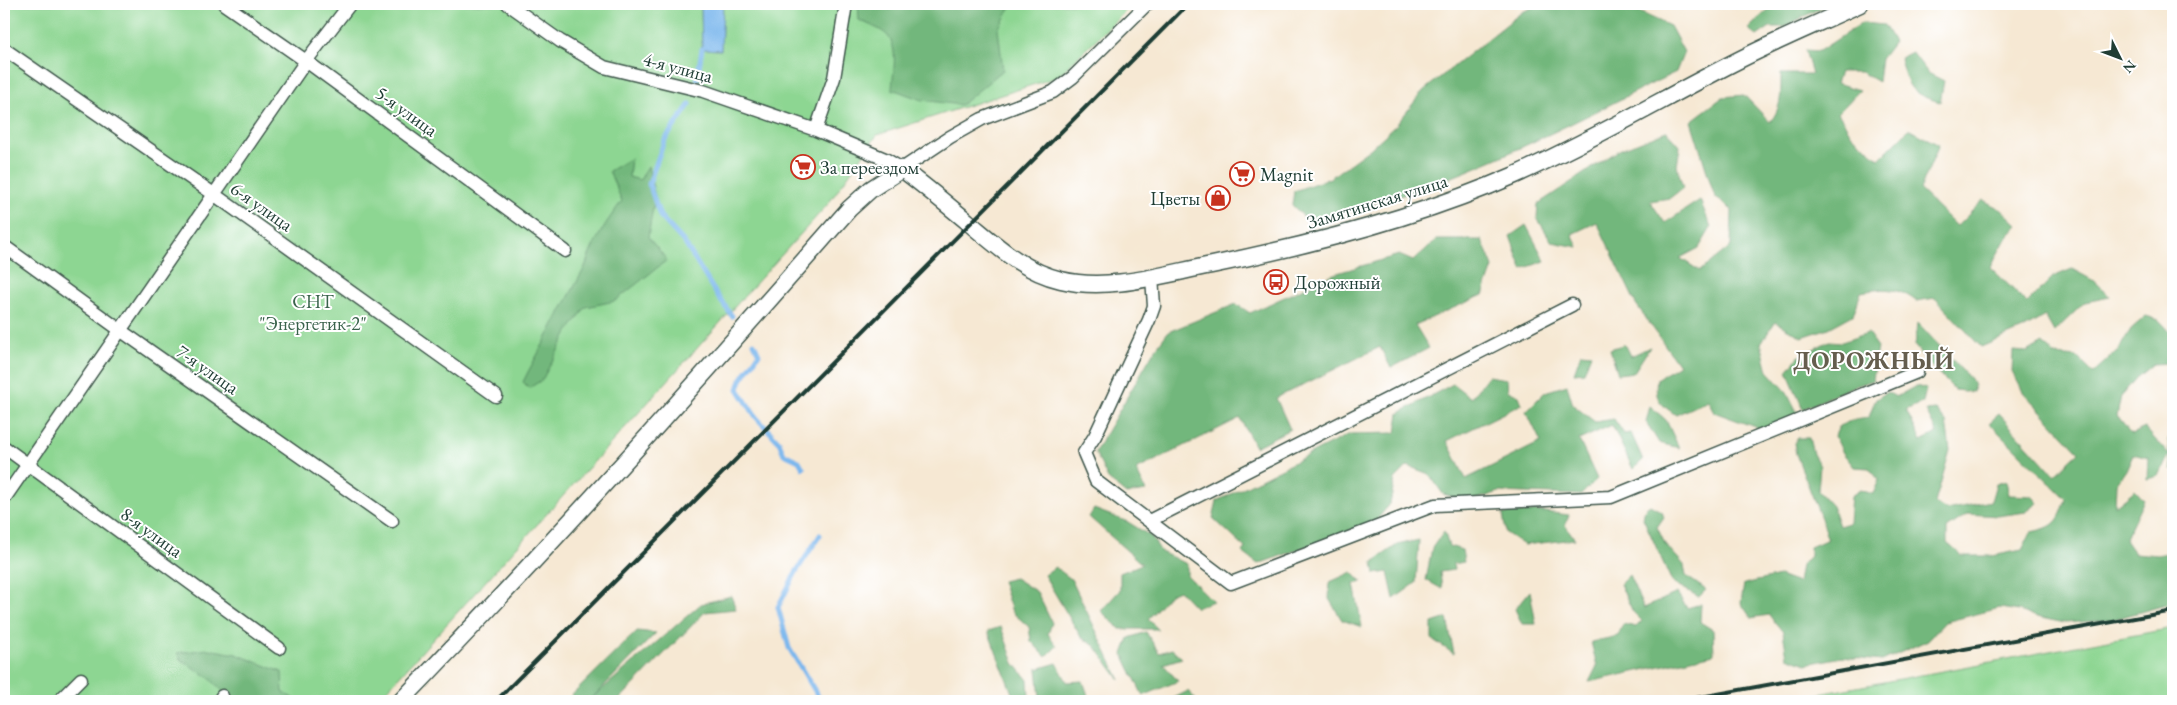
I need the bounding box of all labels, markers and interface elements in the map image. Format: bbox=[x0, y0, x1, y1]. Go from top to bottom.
north arrow bbox=[2094, 32, 2144, 82]
street label: 4-я улица bbox=[640, 46, 716, 89]
text: N bbox=[2119, 56, 2140, 77]
street label: 5-я улица bbox=[371, 80, 443, 143]
supermarket icon: За переездом bbox=[790, 154, 816, 180]
place label: За переездом bbox=[820, 155, 919, 180]
supermarket icon: Magnit bbox=[1229, 161, 1255, 187]
place label: Magnit bbox=[1260, 162, 1313, 187]
street label: Замятинская улица bbox=[1304, 168, 1451, 235]
street label: 6-я улица bbox=[225, 176, 298, 237]
shop icon: Цветы bbox=[1205, 185, 1231, 211]
place label: Цветы bbox=[1150, 186, 1200, 211]
bus stop icon: Дорожный bbox=[1263, 269, 1289, 295]
place label: Дорожный bbox=[1294, 270, 1380, 295]
park label: СHТ "Энергетик-2" bbox=[259, 289, 367, 336]
street label: 7-я улица bbox=[171, 339, 244, 400]
district label: ДОРОЖНЫЙ bbox=[1793, 345, 1955, 376]
street label: 8-я улица bbox=[116, 501, 188, 564]

